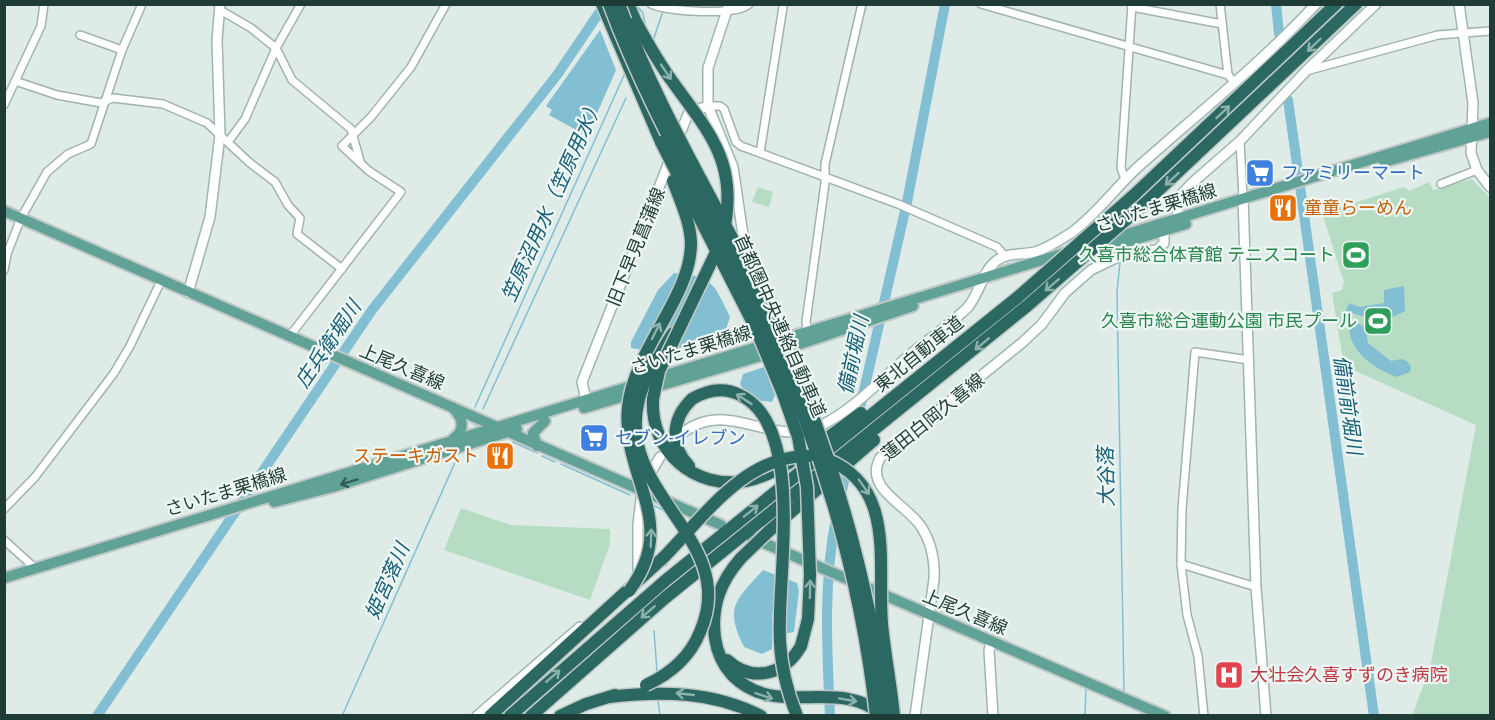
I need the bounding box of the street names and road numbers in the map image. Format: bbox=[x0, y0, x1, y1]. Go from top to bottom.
street label: さいたま栗橋線 bbox=[1093, 179, 1219, 236]
street label: 旧下早見菖蒲線 bbox=[602, 184, 669, 309]
street label: 首都圏中央連絡自動車道 bbox=[731, 231, 830, 421]
street label: 東北自動車道 bbox=[870, 311, 967, 396]
street label: さいたま栗橋線 bbox=[628, 321, 754, 378]
street label: 上尾久喜線 bbox=[357, 339, 448, 394]
street label: 蓮田白岡久喜線 bbox=[877, 369, 988, 464]
street label: さいたま栗橋線 bbox=[163, 463, 289, 520]
street label: 上尾久喜線 bbox=[920, 584, 1011, 639]

